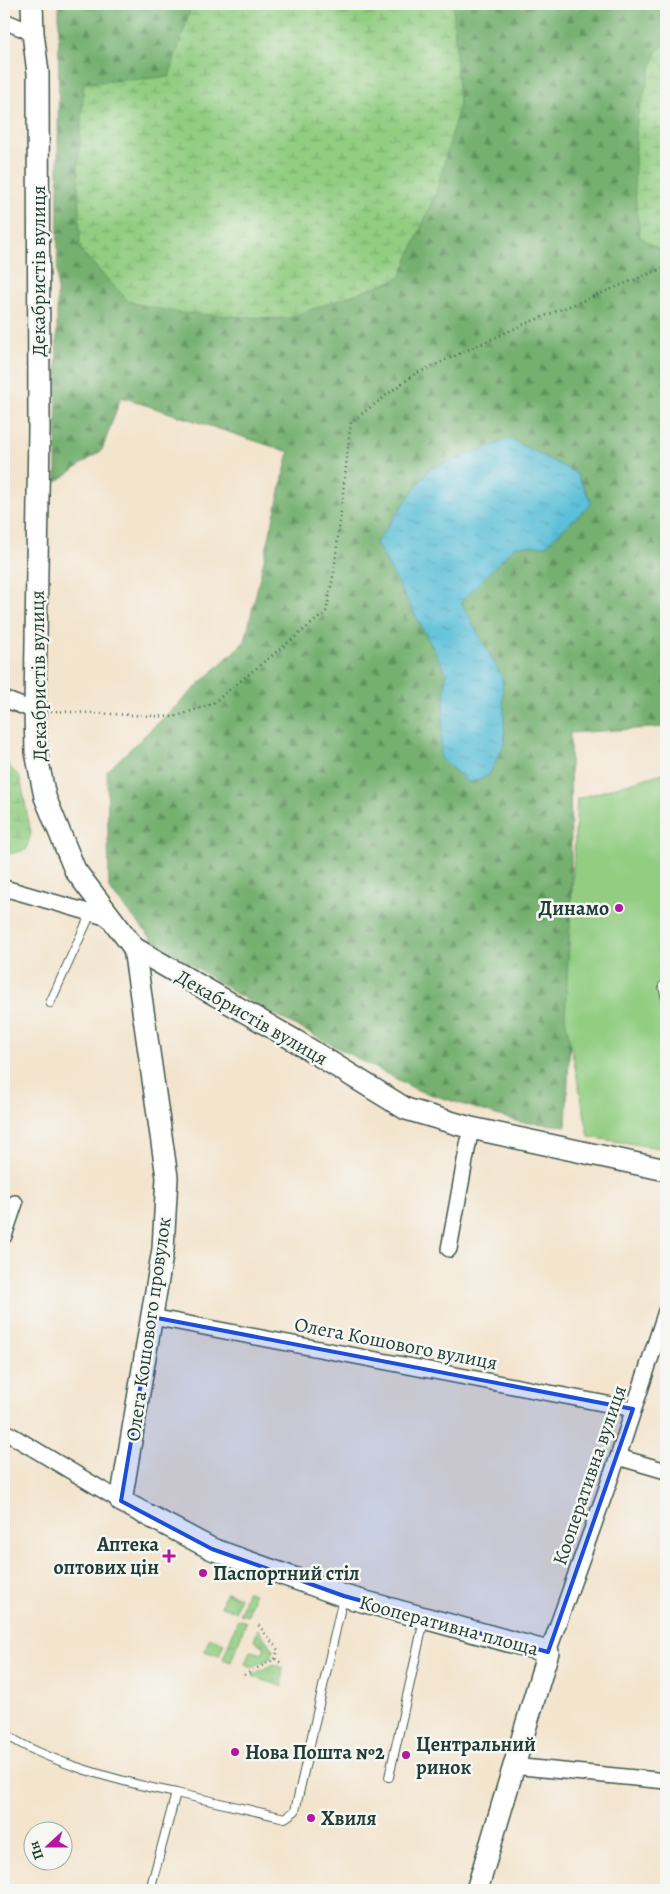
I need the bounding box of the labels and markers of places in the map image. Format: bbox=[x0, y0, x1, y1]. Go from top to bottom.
place label: Динамо bbox=[539, 895, 609, 922]
marker: Динамо bbox=[613, 902, 625, 914]
place label: Аптека оптових цін bbox=[53, 1531, 159, 1581]
marker: Аптека оптових цін bbox=[163, 1550, 175, 1562]
place label: Паспортний стіл bbox=[213, 1560, 360, 1587]
marker: Паспортний стіл bbox=[197, 1567, 209, 1579]
place label: Центральний ринок bbox=[416, 1731, 536, 1781]
place label: Нова Пошта №2 bbox=[245, 1739, 385, 1766]
marker: Нова Пошта №2 bbox=[229, 1746, 241, 1758]
marker: Центральний ринок bbox=[400, 1749, 412, 1761]
place label: Хвиля bbox=[321, 1805, 377, 1832]
marker: Хвиля bbox=[305, 1812, 317, 1824]

